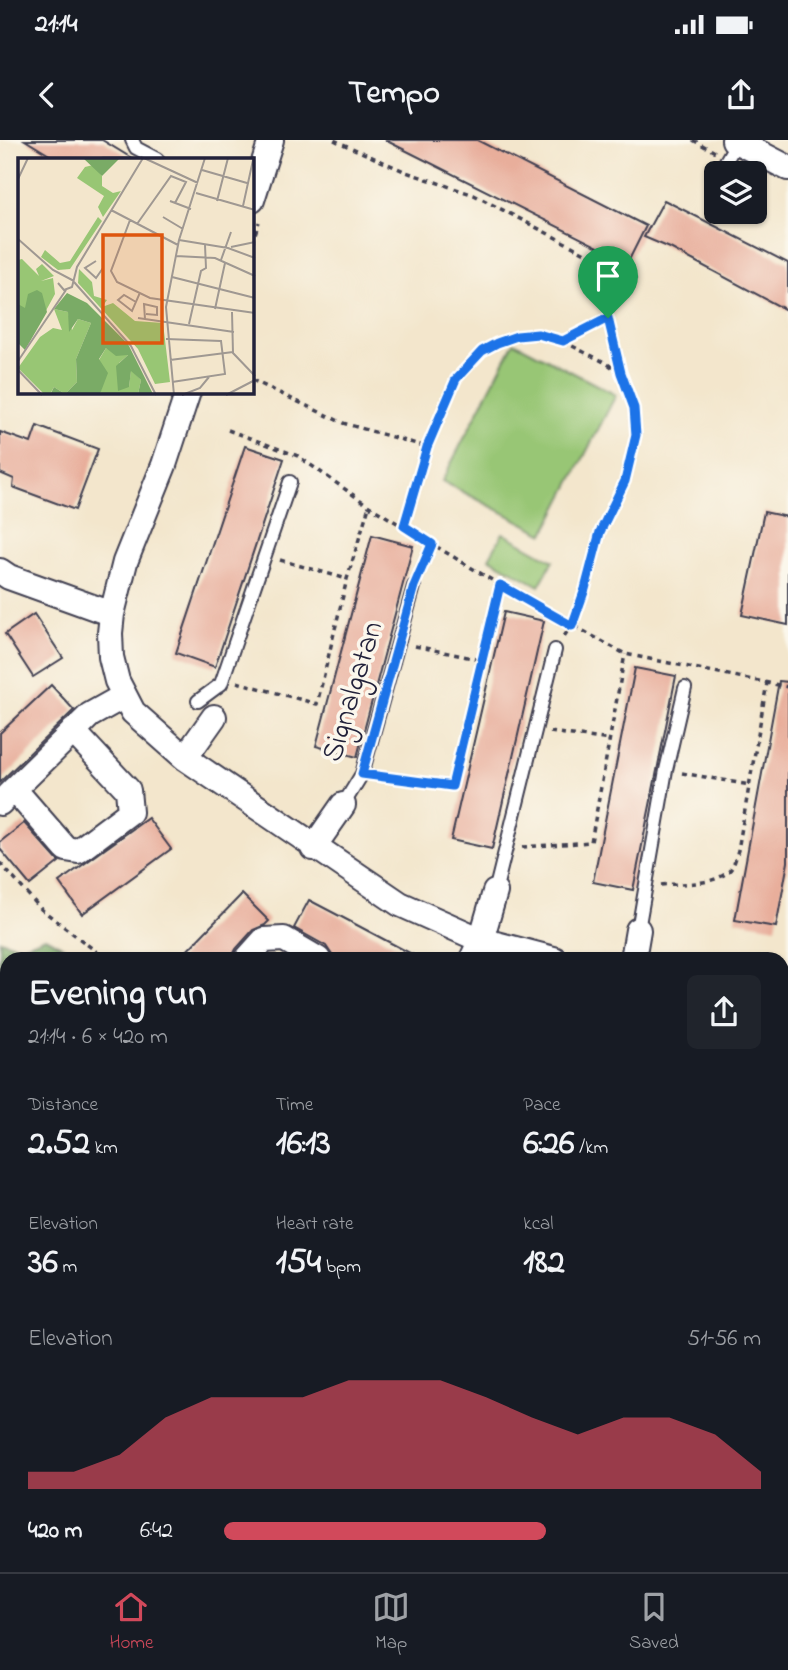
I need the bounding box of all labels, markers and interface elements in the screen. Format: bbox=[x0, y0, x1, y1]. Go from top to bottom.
text: 21:14 bbox=[35, 6, 77, 44]
text: Tempo bbox=[348, 71, 440, 118]
icon: back bbox=[28, 76, 66, 114]
icon: share bbox=[722, 76, 760, 114]
inset map bbox=[18, 158, 254, 394]
map controls bbox=[704, 161, 767, 224]
button: layers bbox=[704, 161, 767, 224]
pin bbox=[578, 246, 638, 318]
icon: arrive bbox=[589, 257, 627, 295]
street label: Signalgatan bbox=[312, 616, 396, 768]
text: Evening run bbox=[28, 967, 207, 1023]
button: share bbox=[687, 975, 761, 1049]
text: 21:14 · 6 × 420 m bbox=[28, 1021, 168, 1054]
text: Distance bbox=[28, 1092, 98, 1119]
text: Time bbox=[276, 1092, 313, 1119]
text: Pace bbox=[523, 1092, 560, 1119]
text: 2.52 bbox=[28, 1119, 90, 1170]
text: 16:13 bbox=[276, 1119, 331, 1170]
text: 6:26 bbox=[523, 1119, 575, 1170]
text: km bbox=[90, 1135, 118, 1162]
text: /km bbox=[575, 1135, 608, 1162]
text: Elevation bbox=[28, 1211, 98, 1238]
text: Heart rate bbox=[276, 1211, 354, 1238]
text: kcal bbox=[523, 1211, 554, 1238]
text: 36 bbox=[28, 1238, 58, 1289]
text: 154 bbox=[276, 1238, 321, 1289]
text: 182 bbox=[523, 1238, 565, 1289]
text: m bbox=[58, 1254, 77, 1281]
text: bpm bbox=[321, 1254, 361, 1281]
text: Elevation bbox=[28, 1323, 113, 1356]
text: 51–56 m bbox=[687, 1323, 761, 1356]
text: 420 m bbox=[28, 1515, 82, 1548]
text: 6:42 bbox=[140, 1515, 173, 1548]
tab: Home bbox=[109, 1588, 154, 1657]
tab: Map bbox=[372, 1588, 410, 1657]
tab: Saved bbox=[629, 1588, 679, 1657]

